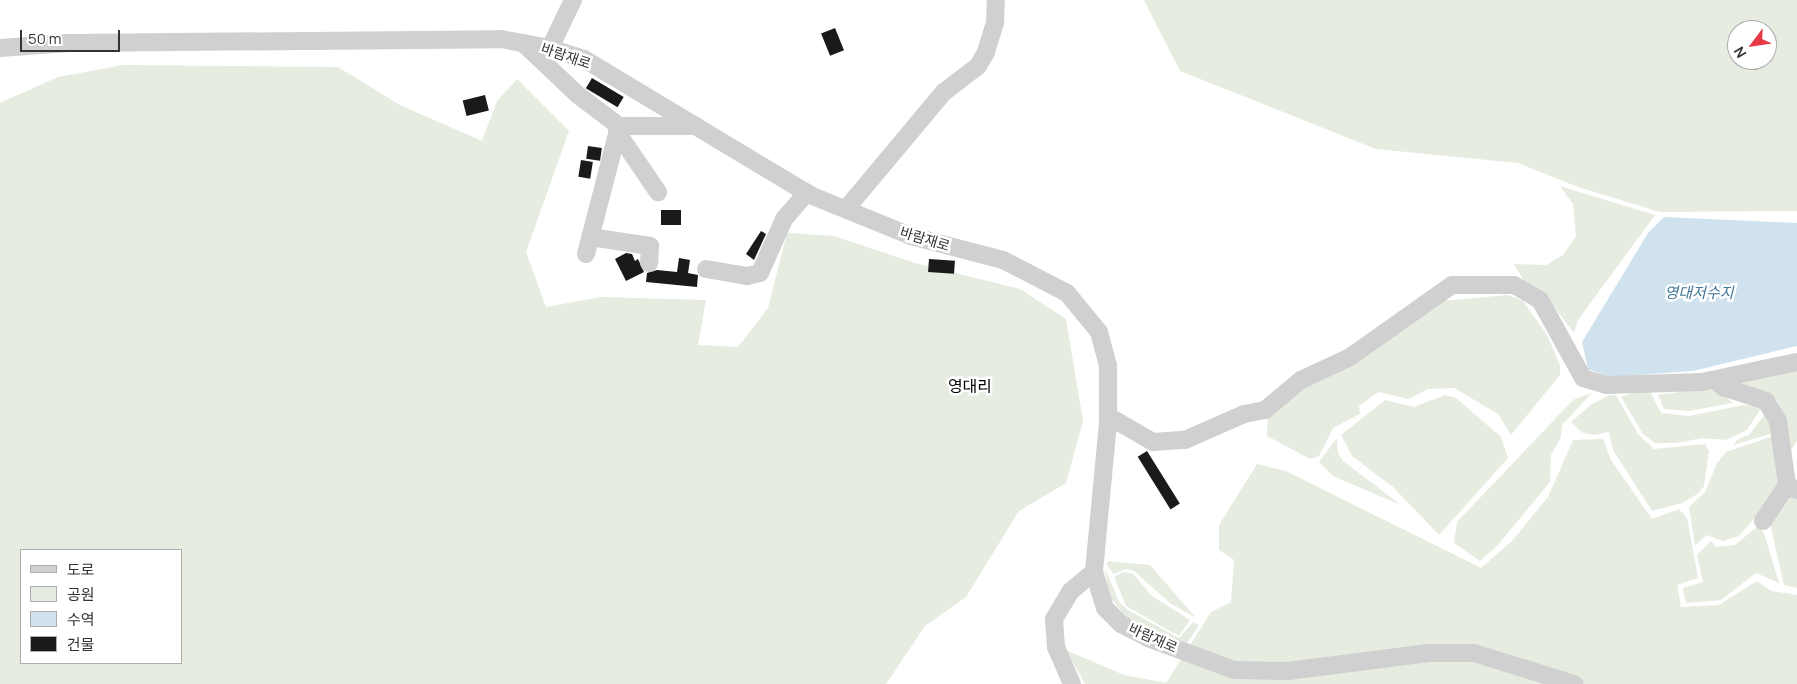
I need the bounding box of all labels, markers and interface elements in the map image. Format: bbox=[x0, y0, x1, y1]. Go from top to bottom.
scale bar bbox=[22, 20, 122, 52]
north arrow bbox=[1727, 20, 1777, 70]
text: 50 m bbox=[28, 28, 62, 49]
street label: 바람재로 bbox=[539, 40, 593, 72]
text: N bbox=[1729, 43, 1750, 62]
street label: 바람재로 bbox=[898, 223, 952, 255]
water label: 영대저수지 bbox=[1665, 284, 1733, 302]
district label: 영대리 bbox=[948, 376, 992, 396]
legend bbox=[20, 549, 182, 664]
text: 도로 bbox=[67, 559, 95, 580]
text: 공원 bbox=[67, 584, 95, 605]
text: 수역 bbox=[67, 609, 95, 630]
street label: 바람재로 bbox=[1126, 620, 1180, 656]
text: 건물 bbox=[67, 634, 95, 655]

